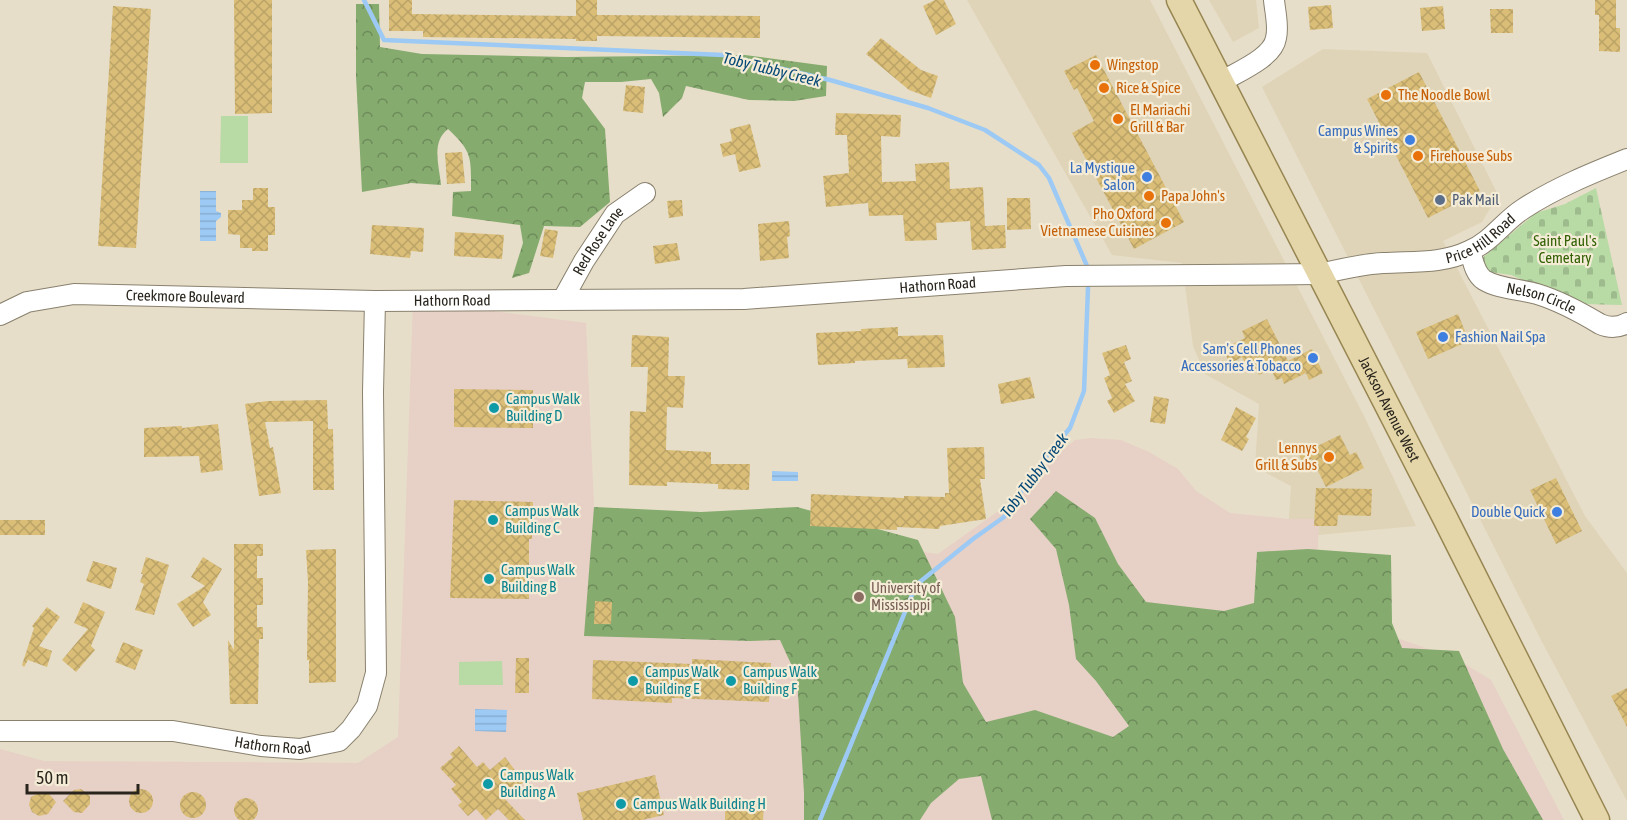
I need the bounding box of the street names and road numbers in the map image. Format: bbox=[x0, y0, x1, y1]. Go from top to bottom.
street label: Red Rose Lane bbox=[569, 202, 626, 278]
street label: Price Hill Road bbox=[1444, 210, 1518, 266]
street label: Hathorn Road bbox=[899, 273, 977, 296]
street label: Nelson Circle bbox=[1505, 279, 1579, 317]
street label: Creekmore Boulevard bbox=[126, 286, 245, 306]
street label: Hathorn Road bbox=[414, 291, 491, 309]
street label: Jackson Avenue West bbox=[1355, 353, 1424, 465]
street label: Hathorn Road bbox=[233, 733, 312, 757]

